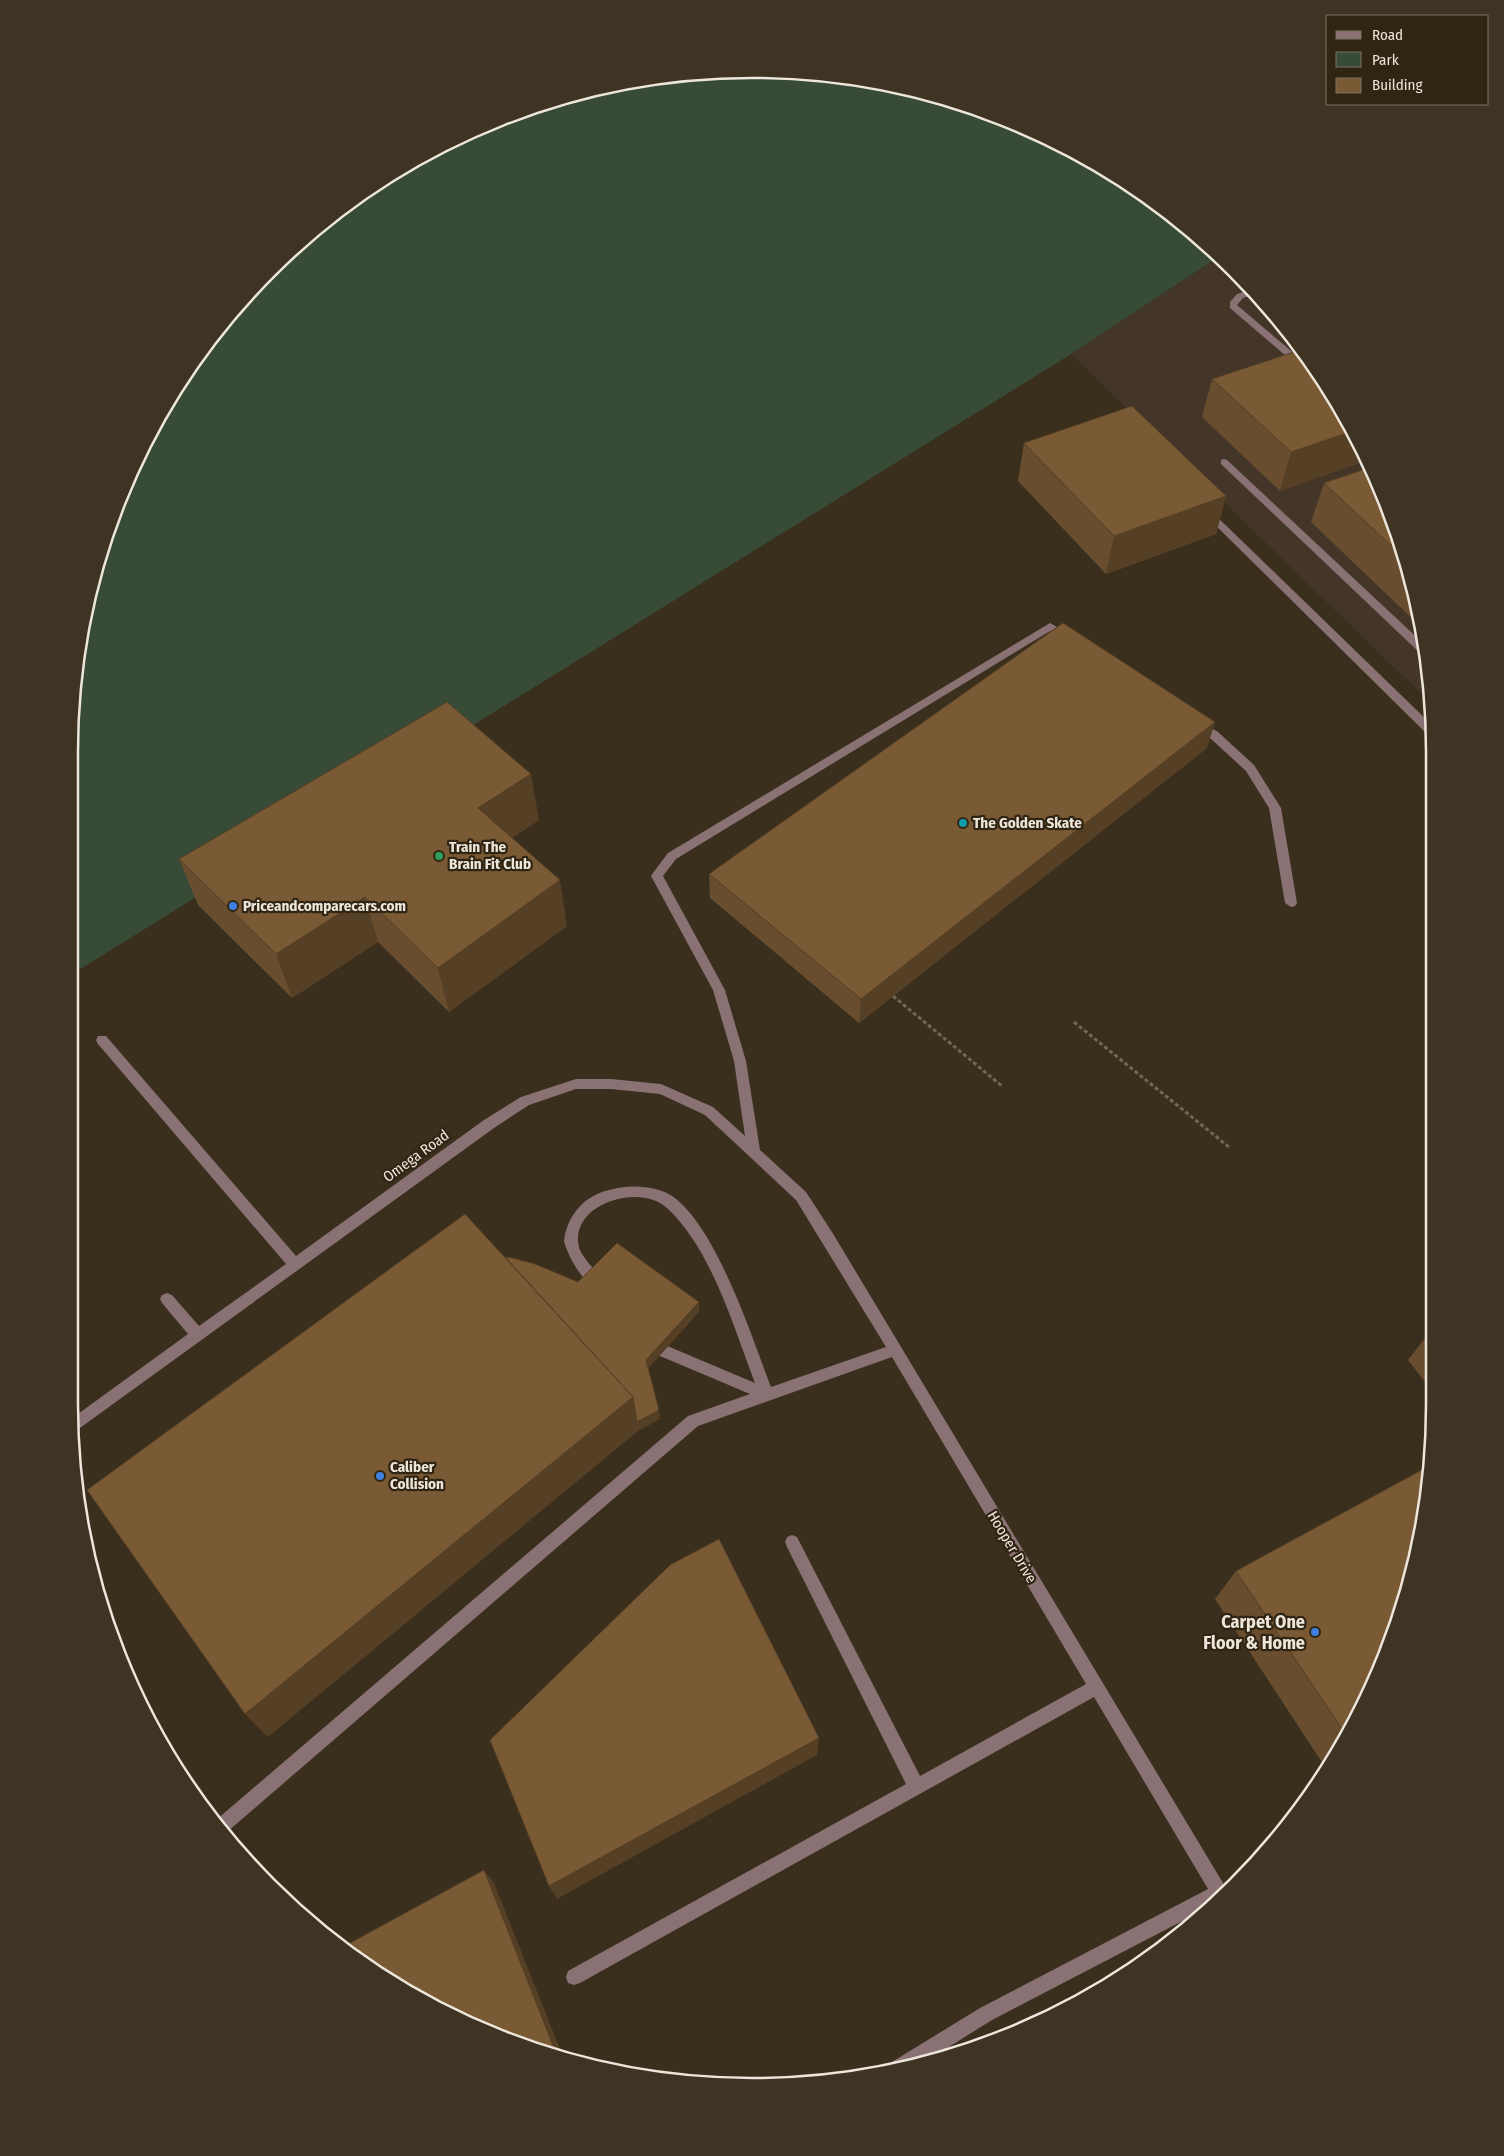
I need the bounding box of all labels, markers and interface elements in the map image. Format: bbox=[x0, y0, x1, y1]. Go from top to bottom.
legend bbox=[1326, 15, 1489, 105]
text: Road bbox=[1372, 26, 1403, 44]
text: Park bbox=[1372, 51, 1399, 69]
text: Building bbox=[1372, 76, 1423, 94]
place label: The Golden Skate bbox=[973, 814, 1082, 832]
marker: The Golden Skate bbox=[957, 817, 969, 829]
place label: Train The Brain Fit Club bbox=[449, 838, 531, 873]
marker: Train The Brain Fit Club bbox=[433, 850, 445, 862]
place label: Priceandcomparecars.com bbox=[243, 897, 406, 915]
marker: Priceandcomparecars.com bbox=[227, 900, 239, 912]
street label: Omega Road bbox=[380, 1126, 452, 1186]
place label: Caliber Collision bbox=[390, 1458, 444, 1493]
marker: Caliber Collision bbox=[374, 1470, 386, 1482]
street label: Hooper Drive bbox=[983, 1508, 1041, 1586]
place label: Carpet One Floor & Home bbox=[1203, 1611, 1305, 1654]
marker: Carpet One Floor & Home bbox=[1309, 1626, 1321, 1638]

